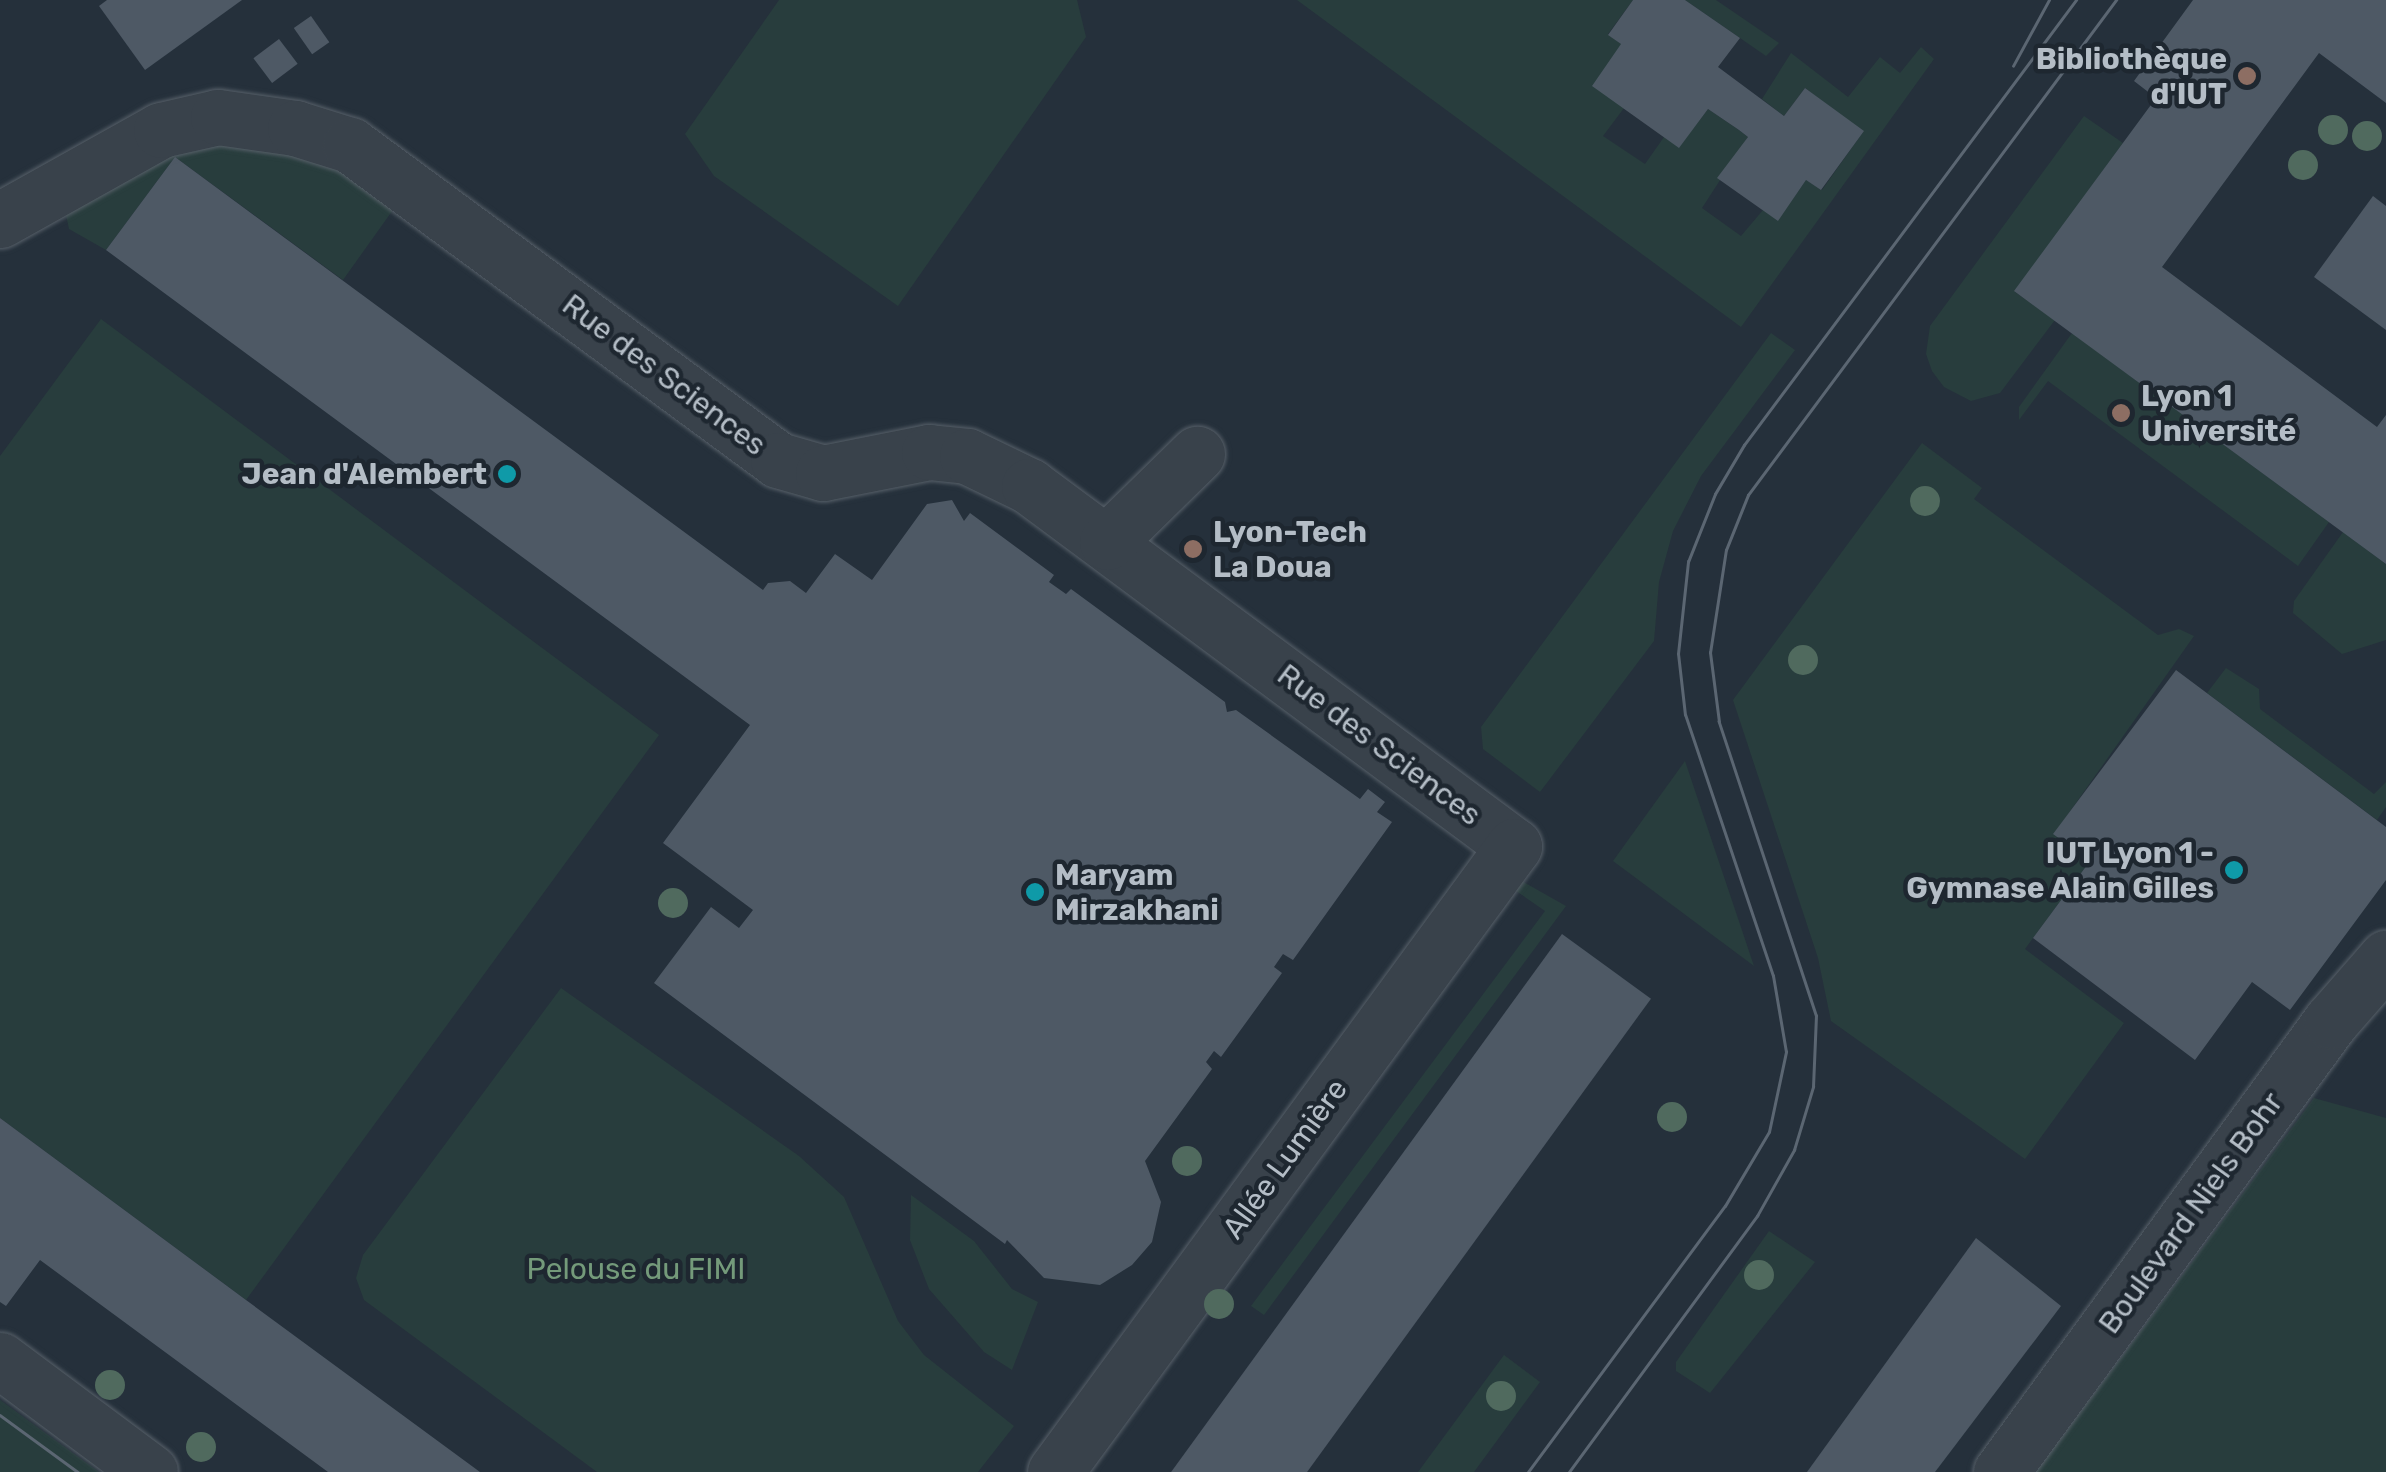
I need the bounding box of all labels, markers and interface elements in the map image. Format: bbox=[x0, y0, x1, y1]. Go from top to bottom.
place label: Bibliothèque d'IUT bbox=[2036, 41, 2227, 112]
marker: Bibliothèque d'IUT bbox=[2236, 65, 2258, 87]
street label: Rue des Sciences bbox=[555, 287, 773, 463]
place label: Lyon 1 Université bbox=[2141, 378, 2296, 448]
marker: Lyon 1 Université bbox=[2110, 402, 2132, 424]
place label: Jean d'Alembert bbox=[242, 456, 487, 492]
marker: Jean d'Alembert bbox=[496, 463, 518, 485]
place label: Lyon-Tech La Doua bbox=[1213, 514, 1367, 584]
marker: Lyon-Tech La Doua bbox=[1182, 538, 1204, 560]
street label: Rue des Sciences bbox=[1270, 657, 1488, 833]
place label: IUT Lyon 1 - Gymnase Alain Gilles bbox=[1905, 835, 2214, 906]
place label: Maryam Mirzakhani bbox=[1055, 857, 1219, 928]
marker: IUT Lyon 1 - Gymnase Alain Gilles bbox=[2223, 859, 2245, 881]
marker: Maryam Mirzakhani bbox=[1024, 881, 1046, 903]
street label: Allée Lumière bbox=[1215, 1072, 1355, 1246]
street label: Boulevard Niels Bohr bbox=[2091, 1085, 2291, 1341]
park label: Pelouse du FIMI bbox=[527, 1251, 745, 1287]

